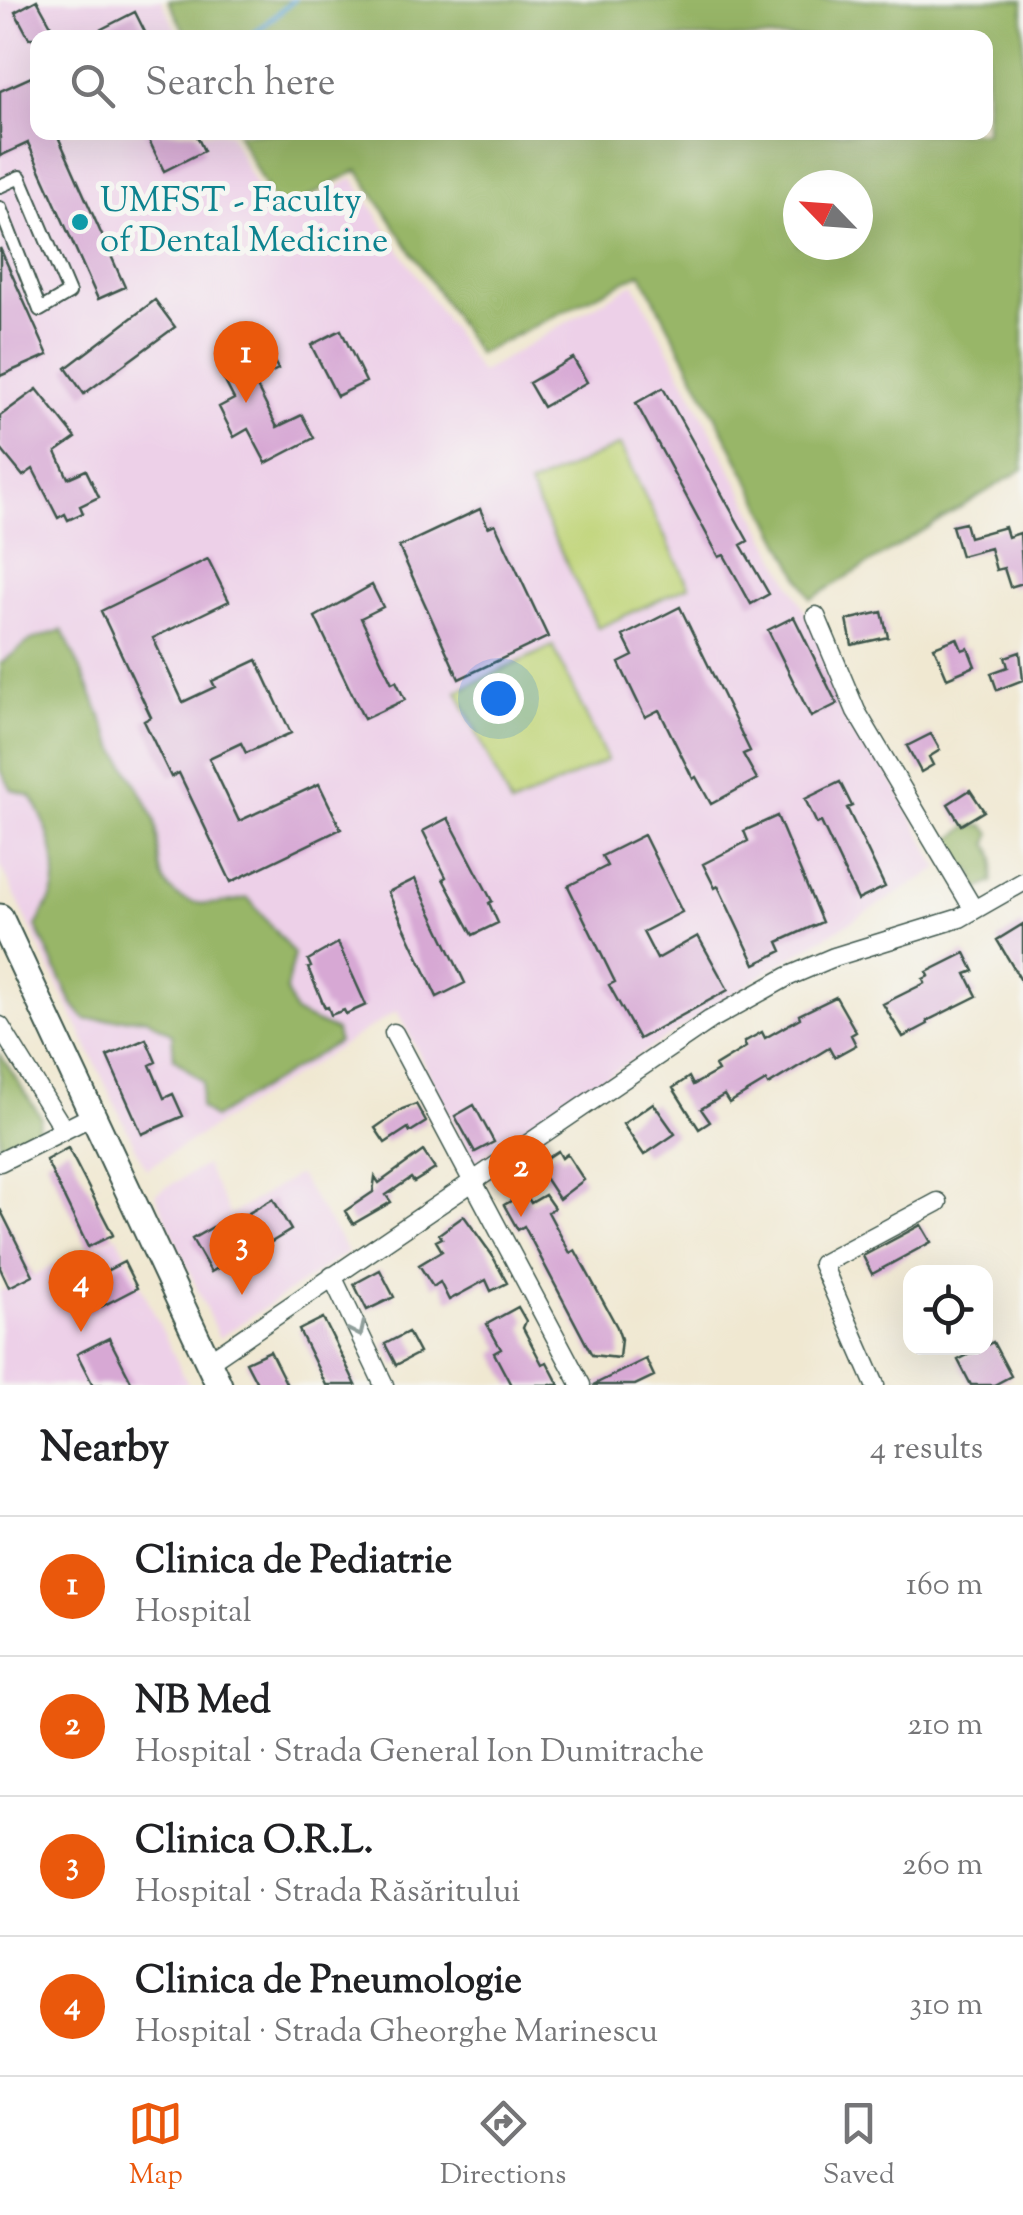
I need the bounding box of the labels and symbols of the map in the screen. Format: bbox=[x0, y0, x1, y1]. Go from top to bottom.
north arrow bbox=[783, 170, 873, 260]
place label: UMFST - Faculty of Dental Medicine bbox=[100, 177, 388, 268]
marker: UMFST - Faculty of Dental Medicine bbox=[69, 211, 91, 233]
pin: 1 bbox=[214, 320, 278, 403]
your location bbox=[473, 673, 524, 724]
pin: 2 bbox=[488, 1134, 554, 1217]
pin: 3 bbox=[210, 1212, 274, 1295]
pin: 4 bbox=[48, 1250, 114, 1332]
one-way arrow bbox=[346, 1320, 366, 1338]

